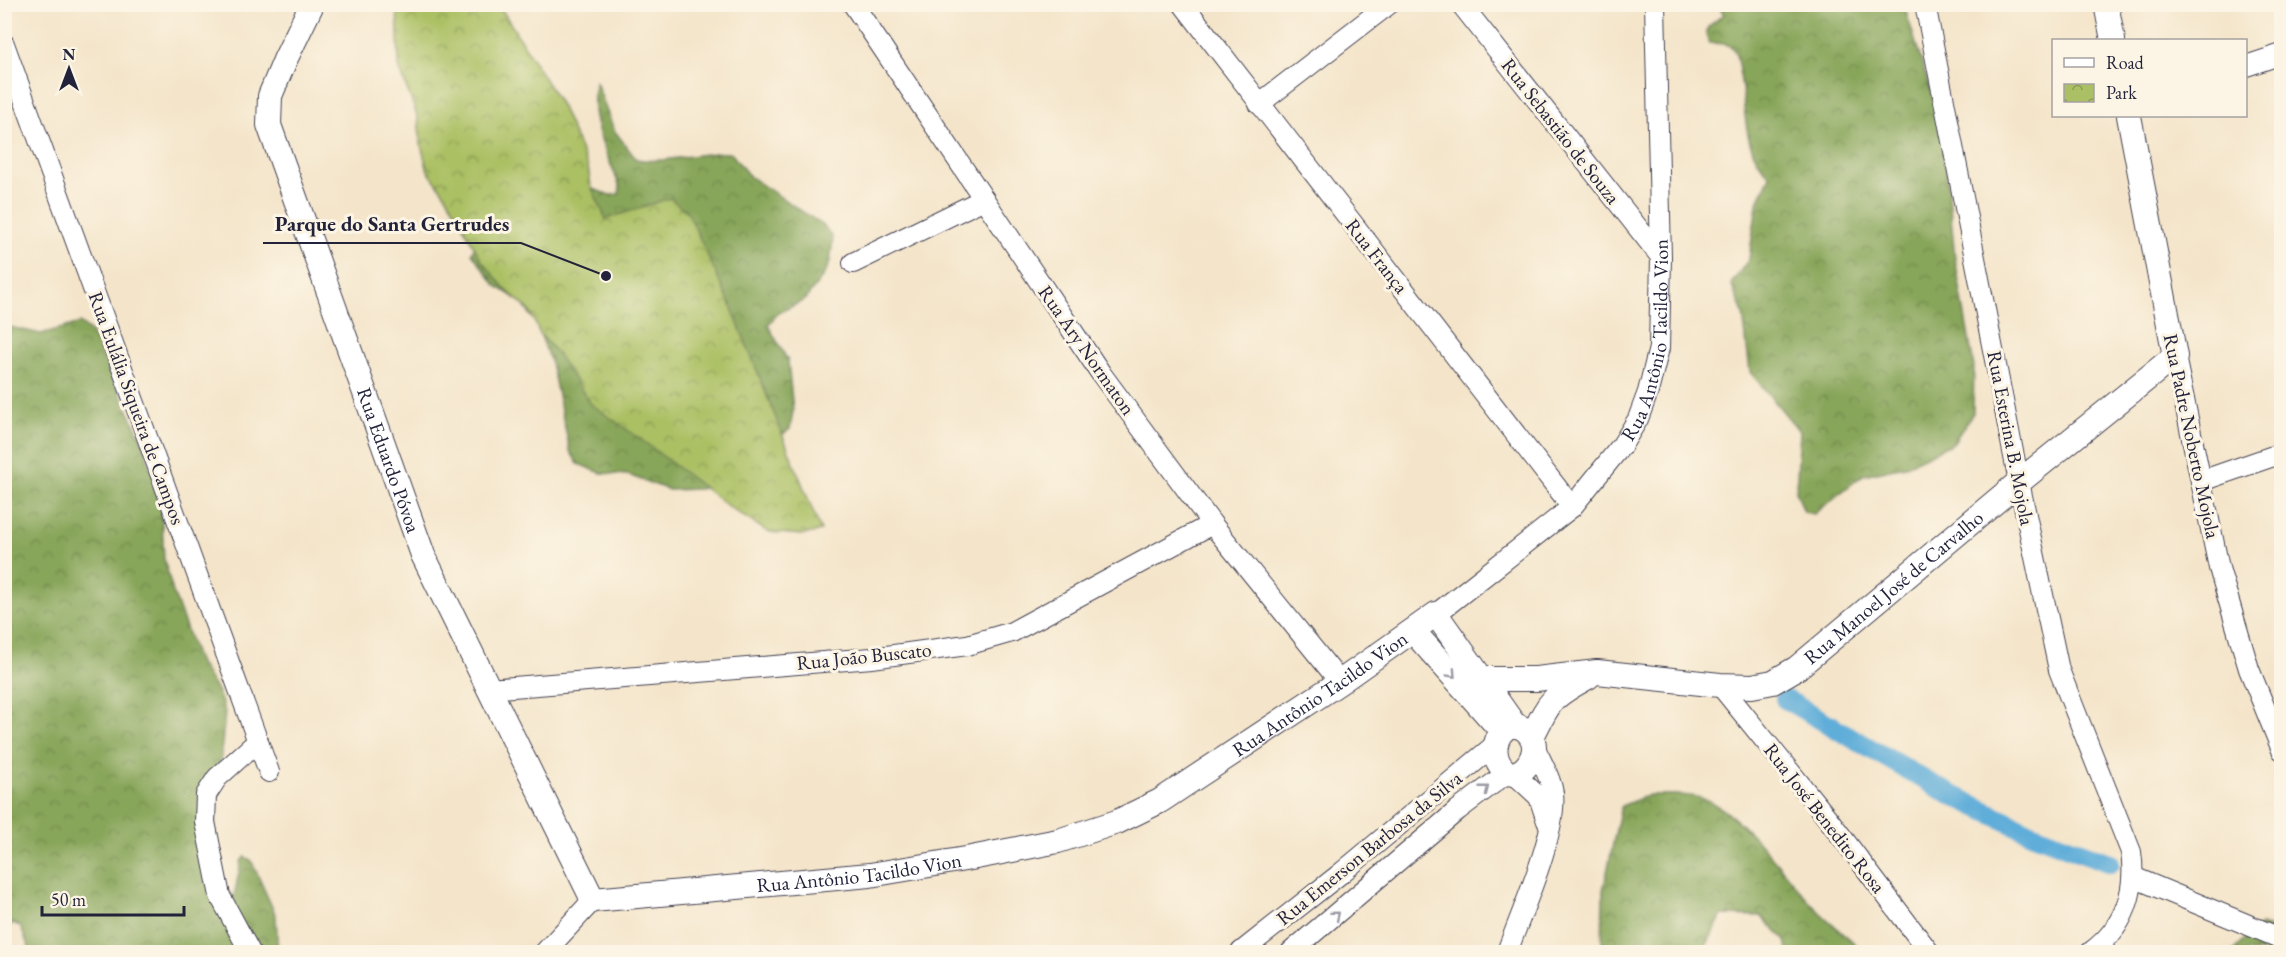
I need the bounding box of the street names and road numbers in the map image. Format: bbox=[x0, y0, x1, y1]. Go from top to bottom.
street label: Rua Sebastião de Souza bbox=[1496, 53, 1626, 209]
street label: Rua França bbox=[1340, 213, 1414, 299]
street label: Rua Antônio Tacildo Vion bbox=[1615, 238, 1674, 446]
street label: Rua Ary Normaton bbox=[1033, 280, 1142, 420]
street label: Rua Eulália Siqueira de Campos bbox=[83, 288, 191, 528]
street label: Rua Padre Noberto Mojola bbox=[2158, 331, 2226, 541]
street label: Rua Esterina B. Mojola bbox=[1981, 348, 2041, 528]
street label: Rua Eduardo Póvoa bbox=[351, 384, 427, 536]
street label: Rua Manoel José de Carvalho bbox=[1798, 504, 1989, 670]
street label: Rua Antônio Tacildo Vion bbox=[1227, 625, 1413, 763]
street label: Rua João Buscato bbox=[795, 636, 933, 676]
street label: Rua José Benedito Rosa bbox=[1758, 738, 1892, 898]
street label: Rua Emerson Barbosa da Silva bbox=[1271, 765, 1467, 931]
street label: Rua Antônio Tacildo Vion bbox=[755, 847, 964, 898]

